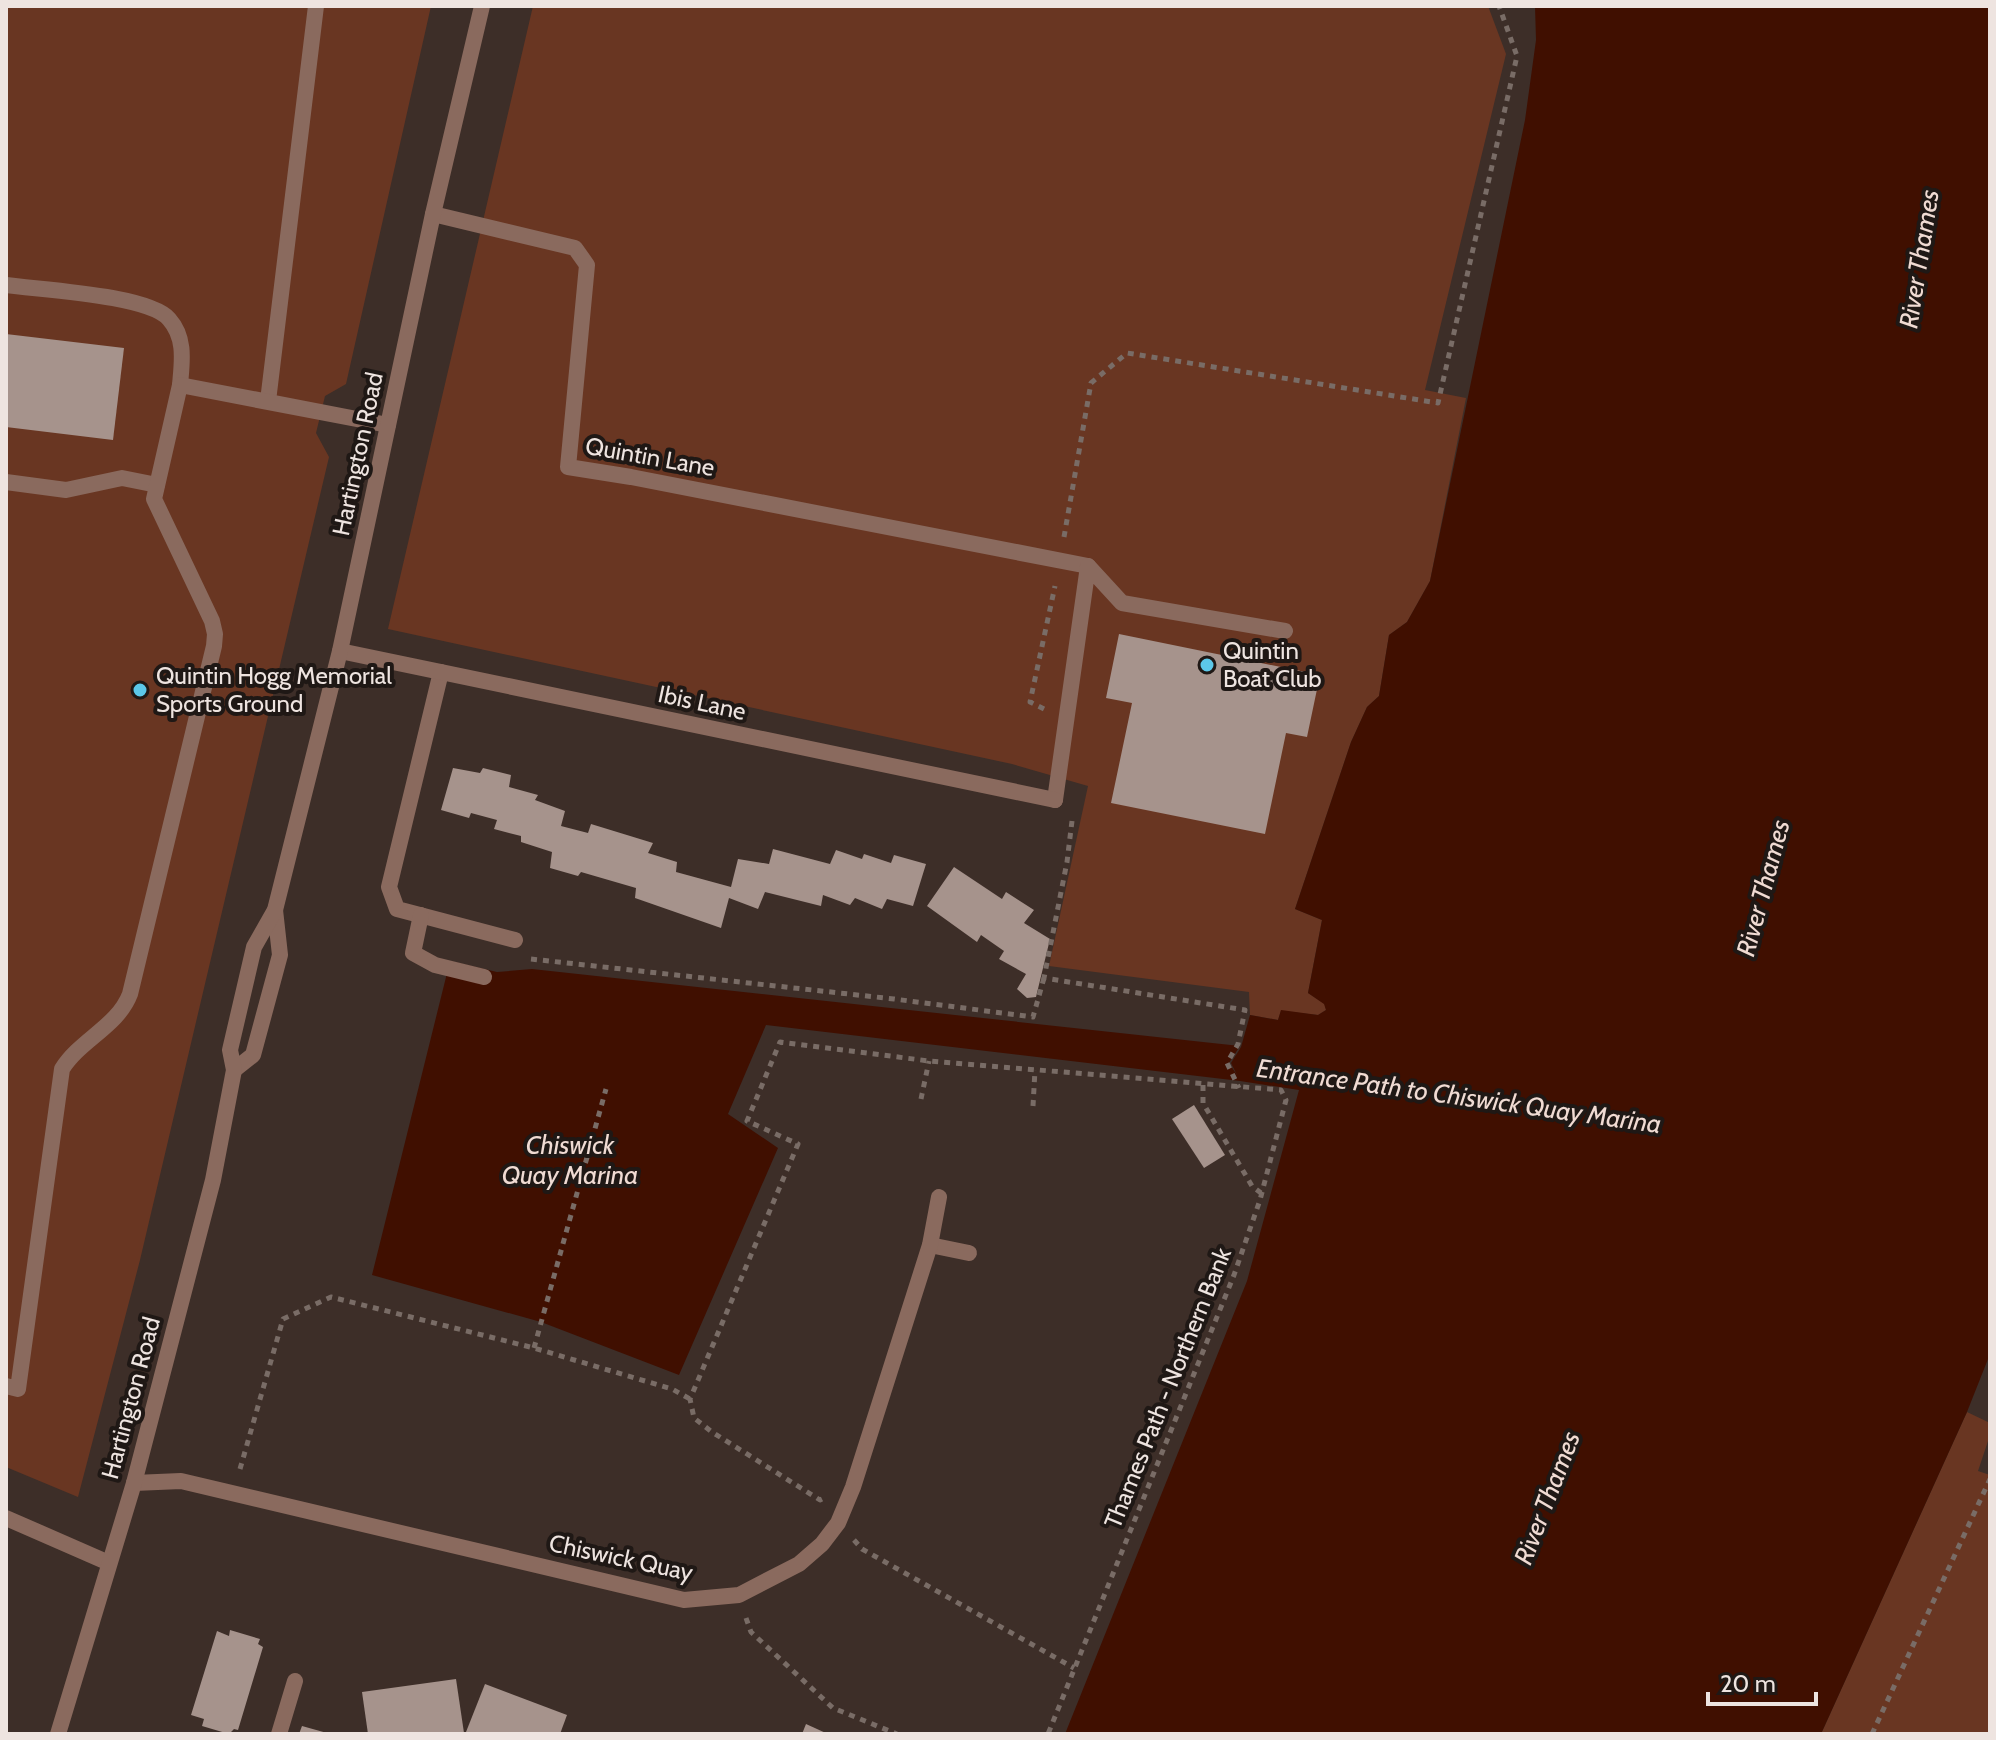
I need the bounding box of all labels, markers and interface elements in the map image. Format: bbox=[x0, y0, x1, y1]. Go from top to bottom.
water label: River Thames bbox=[1892, 187, 1946, 331]
street label: Hartington Road bbox=[326, 369, 389, 538]
street label: Quintin Lane bbox=[583, 431, 717, 482]
place label: Quintin Boat Club bbox=[1223, 636, 1322, 693]
marker: Quintin Boat Club bbox=[1198, 656, 1216, 674]
place label: Quintin Hogg Memorial Sports Ground bbox=[156, 661, 392, 718]
street label: Ibis Lane bbox=[656, 679, 749, 726]
marker: Quintin Hogg Memorial Sports Ground bbox=[131, 681, 149, 699]
water label: River Thames bbox=[1729, 816, 1797, 960]
water label: Entrance Path to Chiswick Quay Marina bbox=[1255, 1052, 1663, 1140]
water label: Chiswick Quay Marina bbox=[502, 1129, 638, 1191]
street label: Thames Path - Northern Bank bbox=[1098, 1243, 1237, 1532]
street label: Hartington Road bbox=[95, 1314, 166, 1482]
water label: River Thames bbox=[1507, 1427, 1587, 1569]
street label: Chiswick Quay bbox=[546, 1528, 696, 1587]
scale bar bbox=[1708, 1656, 1816, 1706]
text: 20 m bbox=[1720, 1669, 1776, 1698]

